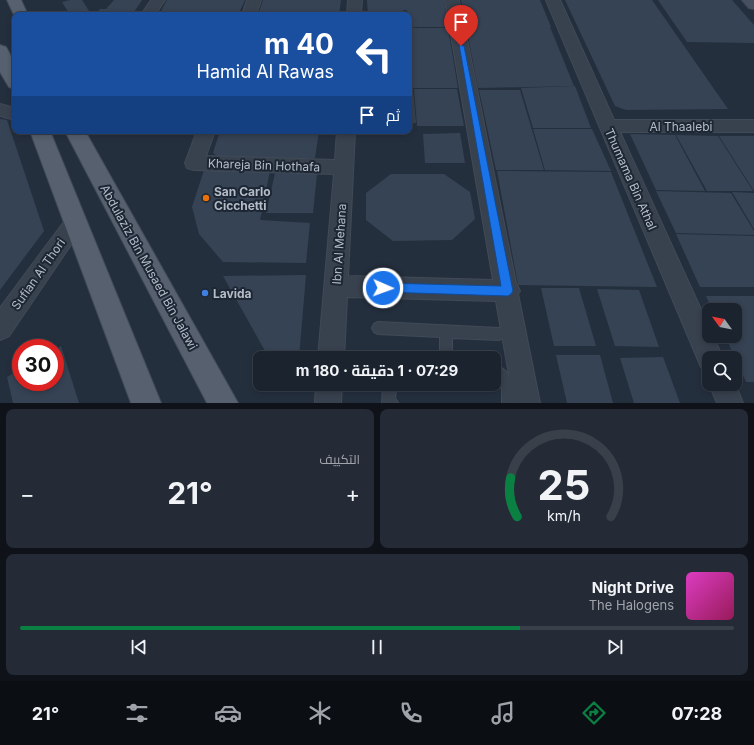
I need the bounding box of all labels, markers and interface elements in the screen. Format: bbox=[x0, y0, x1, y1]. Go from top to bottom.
pin bbox=[444, 5, 478, 46]
icon: arrive bbox=[450, 11, 472, 33]
text: 40 m bbox=[264, 27, 334, 61]
icon: left bbox=[348, 28, 400, 80]
text: Hamid Al Rawas bbox=[197, 61, 334, 82]
icon: arrive bbox=[356, 104, 378, 126]
text: ثم bbox=[386, 106, 400, 125]
street label: Al Thaalebi bbox=[649, 119, 713, 134]
street label: Thumama Bin Athal bbox=[602, 126, 660, 232]
street label: Khareja Bin Hothafa bbox=[208, 156, 320, 174]
street label: Abdulaziz Bin Musaed Bin Jalawi bbox=[97, 182, 201, 352]
place label: San Carlo Cicchetti bbox=[214, 184, 271, 213]
marker: San Carlo Cicchetti bbox=[201, 193, 211, 203]
street label: Ibn Al Mehana bbox=[329, 203, 349, 285]
street label: Sufian Al Thori bbox=[8, 235, 68, 313]
position arrow bbox=[362, 267, 404, 309]
place label: Lavida bbox=[213, 286, 252, 301]
marker: Lavida bbox=[200, 288, 210, 298]
north arrow bbox=[702, 303, 742, 343]
map controls bbox=[702, 303, 742, 391]
speed limit sign: 30 bbox=[12, 339, 64, 391]
button: search bbox=[702, 351, 742, 391]
text: 07:29 · 1 دقيقة · 180 m bbox=[296, 361, 458, 380]
text: التكييف bbox=[319, 451, 360, 467]
text: 25 bbox=[538, 459, 590, 509]
text: 21° bbox=[167, 475, 213, 511]
text: − bbox=[20, 481, 35, 507]
text: + bbox=[345, 481, 360, 507]
text: km/h bbox=[547, 506, 581, 523]
text: Night Drive bbox=[592, 578, 674, 597]
text: The Halogens bbox=[589, 597, 674, 613]
icon: previous bbox=[128, 636, 150, 658]
icon: pause bbox=[366, 636, 388, 658]
icon: next bbox=[604, 636, 626, 658]
icon: filters bbox=[123, 699, 151, 727]
icon: car bbox=[214, 699, 242, 727]
icon: climate bbox=[306, 699, 334, 727]
icon: phone bbox=[397, 699, 425, 727]
icon: music bbox=[489, 699, 517, 727]
icon: directions bbox=[580, 699, 608, 727]
text: 21° bbox=[32, 703, 59, 724]
text: 07:28 bbox=[672, 703, 722, 724]

